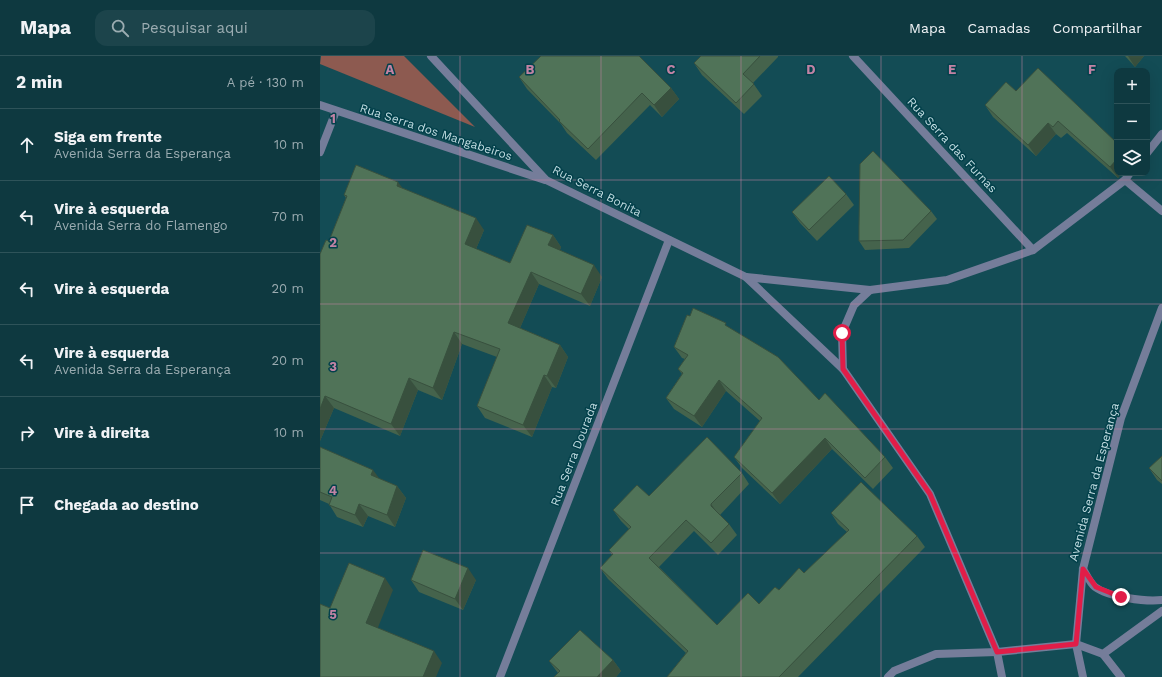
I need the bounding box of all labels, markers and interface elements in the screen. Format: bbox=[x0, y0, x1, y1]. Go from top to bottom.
search box bbox=[95, 10, 375, 46]
text: Mapa bbox=[20, 16, 71, 39]
icon: search bbox=[109, 17, 131, 39]
text: Pesquisar aqui bbox=[141, 19, 248, 37]
text: Mapa bbox=[909, 20, 946, 36]
text: Camadas bbox=[968, 20, 1030, 36]
text: Compartilhar bbox=[1052, 20, 1142, 36]
text: A bbox=[386, 62, 395, 77]
text: B bbox=[526, 62, 535, 77]
text: C bbox=[667, 62, 676, 77]
text: D bbox=[806, 62, 816, 77]
text: E bbox=[948, 62, 956, 77]
text: F bbox=[1088, 62, 1096, 77]
map controls bbox=[1114, 68, 1150, 176]
button: + bbox=[1114, 68, 1150, 104]
text: 2 min bbox=[16, 72, 62, 92]
text: A pé · 130 m bbox=[227, 75, 304, 90]
street label: Rua Serra das Furnas bbox=[904, 94, 1000, 196]
street label: Rua Serra dos Mangabeiros bbox=[358, 101, 514, 163]
button: − bbox=[1114, 104, 1150, 140]
text: 1 bbox=[330, 111, 336, 126]
text: Siga em frente bbox=[54, 128, 162, 146]
icon: ahead bbox=[16, 134, 38, 156]
text: 10 m bbox=[274, 137, 304, 152]
button: layers bbox=[1114, 140, 1150, 176]
text: Avenida Serra da Esperança bbox=[54, 146, 231, 161]
street label: Rua Serra Bonita bbox=[550, 162, 644, 220]
text: Vire à esquerda bbox=[54, 200, 169, 218]
icon: left bbox=[16, 206, 38, 228]
text: 70 m bbox=[272, 209, 304, 224]
text: Avenida Serra do Flamengo bbox=[54, 218, 228, 233]
text: 2 bbox=[329, 235, 337, 250]
icon: left bbox=[16, 278, 38, 300]
text: Vire à esquerda bbox=[54, 280, 169, 298]
text: 20 m bbox=[272, 281, 304, 296]
route start bbox=[833, 324, 851, 342]
text: Vire à esquerda bbox=[54, 344, 169, 362]
icon: left bbox=[16, 350, 38, 372]
text: 20 m bbox=[272, 353, 304, 368]
text: 3 bbox=[329, 359, 337, 374]
text: Avenida Serra da Esperança bbox=[54, 362, 231, 377]
street label: Rua Serra Dourada bbox=[548, 400, 600, 508]
street label: Avenida Serra da Esperança bbox=[1066, 401, 1122, 563]
icon: right bbox=[16, 422, 38, 444]
text: Vire à direita bbox=[54, 424, 149, 442]
text: 10 m bbox=[274, 425, 304, 440]
text: 4 bbox=[329, 483, 338, 498]
icon: arrive bbox=[16, 494, 38, 516]
text: Chegada ao destino bbox=[54, 496, 199, 514]
route end bbox=[1112, 588, 1130, 606]
text: 5 bbox=[329, 607, 337, 622]

